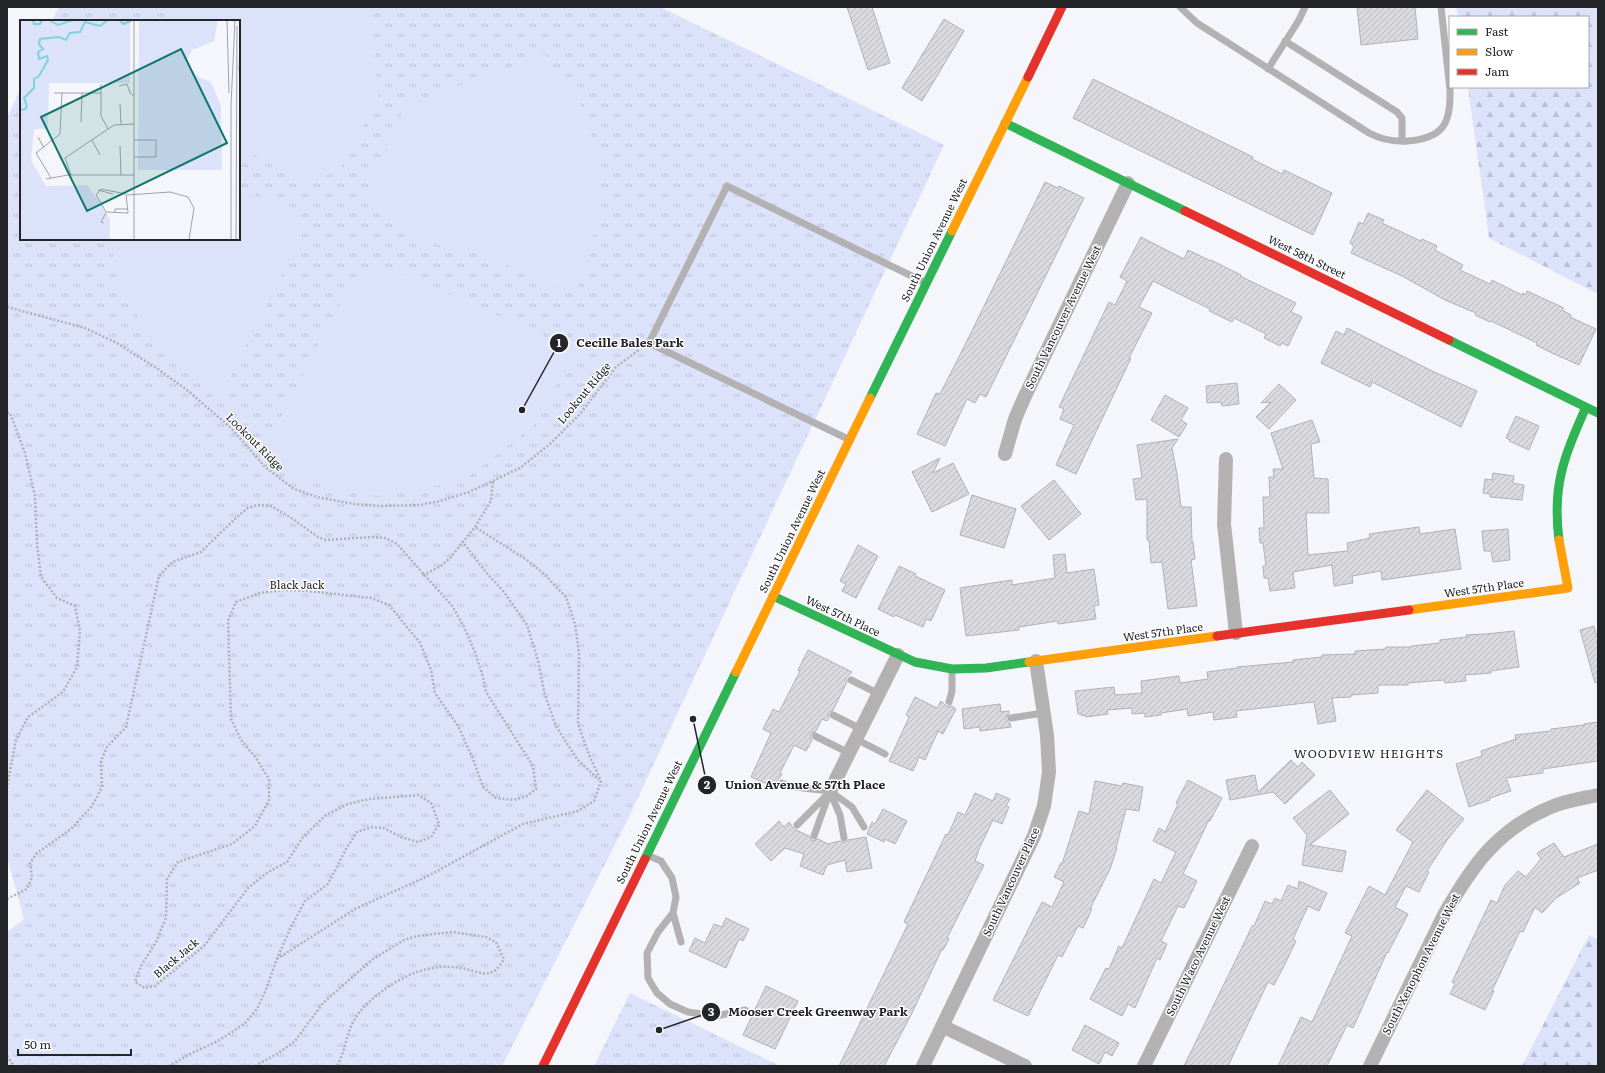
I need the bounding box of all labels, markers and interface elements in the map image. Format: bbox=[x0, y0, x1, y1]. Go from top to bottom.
legend bbox=[1449, 16, 1589, 88]
inset map bbox=[20, 20, 240, 240]
text: Fast bbox=[1485, 22, 1509, 40]
text: Slow bbox=[1485, 42, 1514, 60]
text: Jam bbox=[1485, 62, 1510, 80]
street label: South Union Avenue West bbox=[896, 175, 970, 304]
street label: West 58th Street bbox=[1266, 230, 1350, 282]
street label: South Vancouver Avenue West bbox=[1020, 241, 1104, 391]
callout: Cecille Bales Park bbox=[549, 331, 692, 355]
text: 1 bbox=[557, 333, 562, 351]
text: Cecille Bales Park bbox=[576, 333, 685, 351]
street label: Lookout Ridge bbox=[553, 358, 614, 427]
street label: Lookout Ridge bbox=[223, 409, 288, 474]
street label: South Union Avenue West bbox=[754, 466, 828, 595]
street label: West 57th Place bbox=[1443, 573, 1525, 601]
street label: Black Jack bbox=[270, 576, 325, 592]
street label: West 57th Place bbox=[804, 591, 884, 639]
street label: West 57th Place bbox=[1122, 617, 1204, 645]
district label: WOODVIEW HEIGHTS bbox=[1294, 744, 1444, 762]
street label: South Union Avenue West bbox=[611, 757, 685, 886]
callout: Union Avenue & 57th Place bbox=[697, 773, 894, 797]
text: 2 bbox=[704, 775, 711, 793]
text: Union Avenue & 57th Place bbox=[725, 775, 886, 793]
street label: South Vancouver Place bbox=[978, 824, 1043, 939]
street label: South Xenophon Avenue West bbox=[1377, 890, 1463, 1037]
street label: South Waco Avenue West bbox=[1161, 892, 1233, 1018]
street label: Black Jack bbox=[149, 933, 202, 981]
callout: Mooser Creek Greenway Park bbox=[701, 1000, 916, 1024]
text: 3 bbox=[708, 1002, 715, 1020]
text: Mooser Creek Greenway Park bbox=[728, 1002, 909, 1020]
scale bar bbox=[18, 1031, 131, 1057]
text: 50 m bbox=[24, 1035, 51, 1053]

